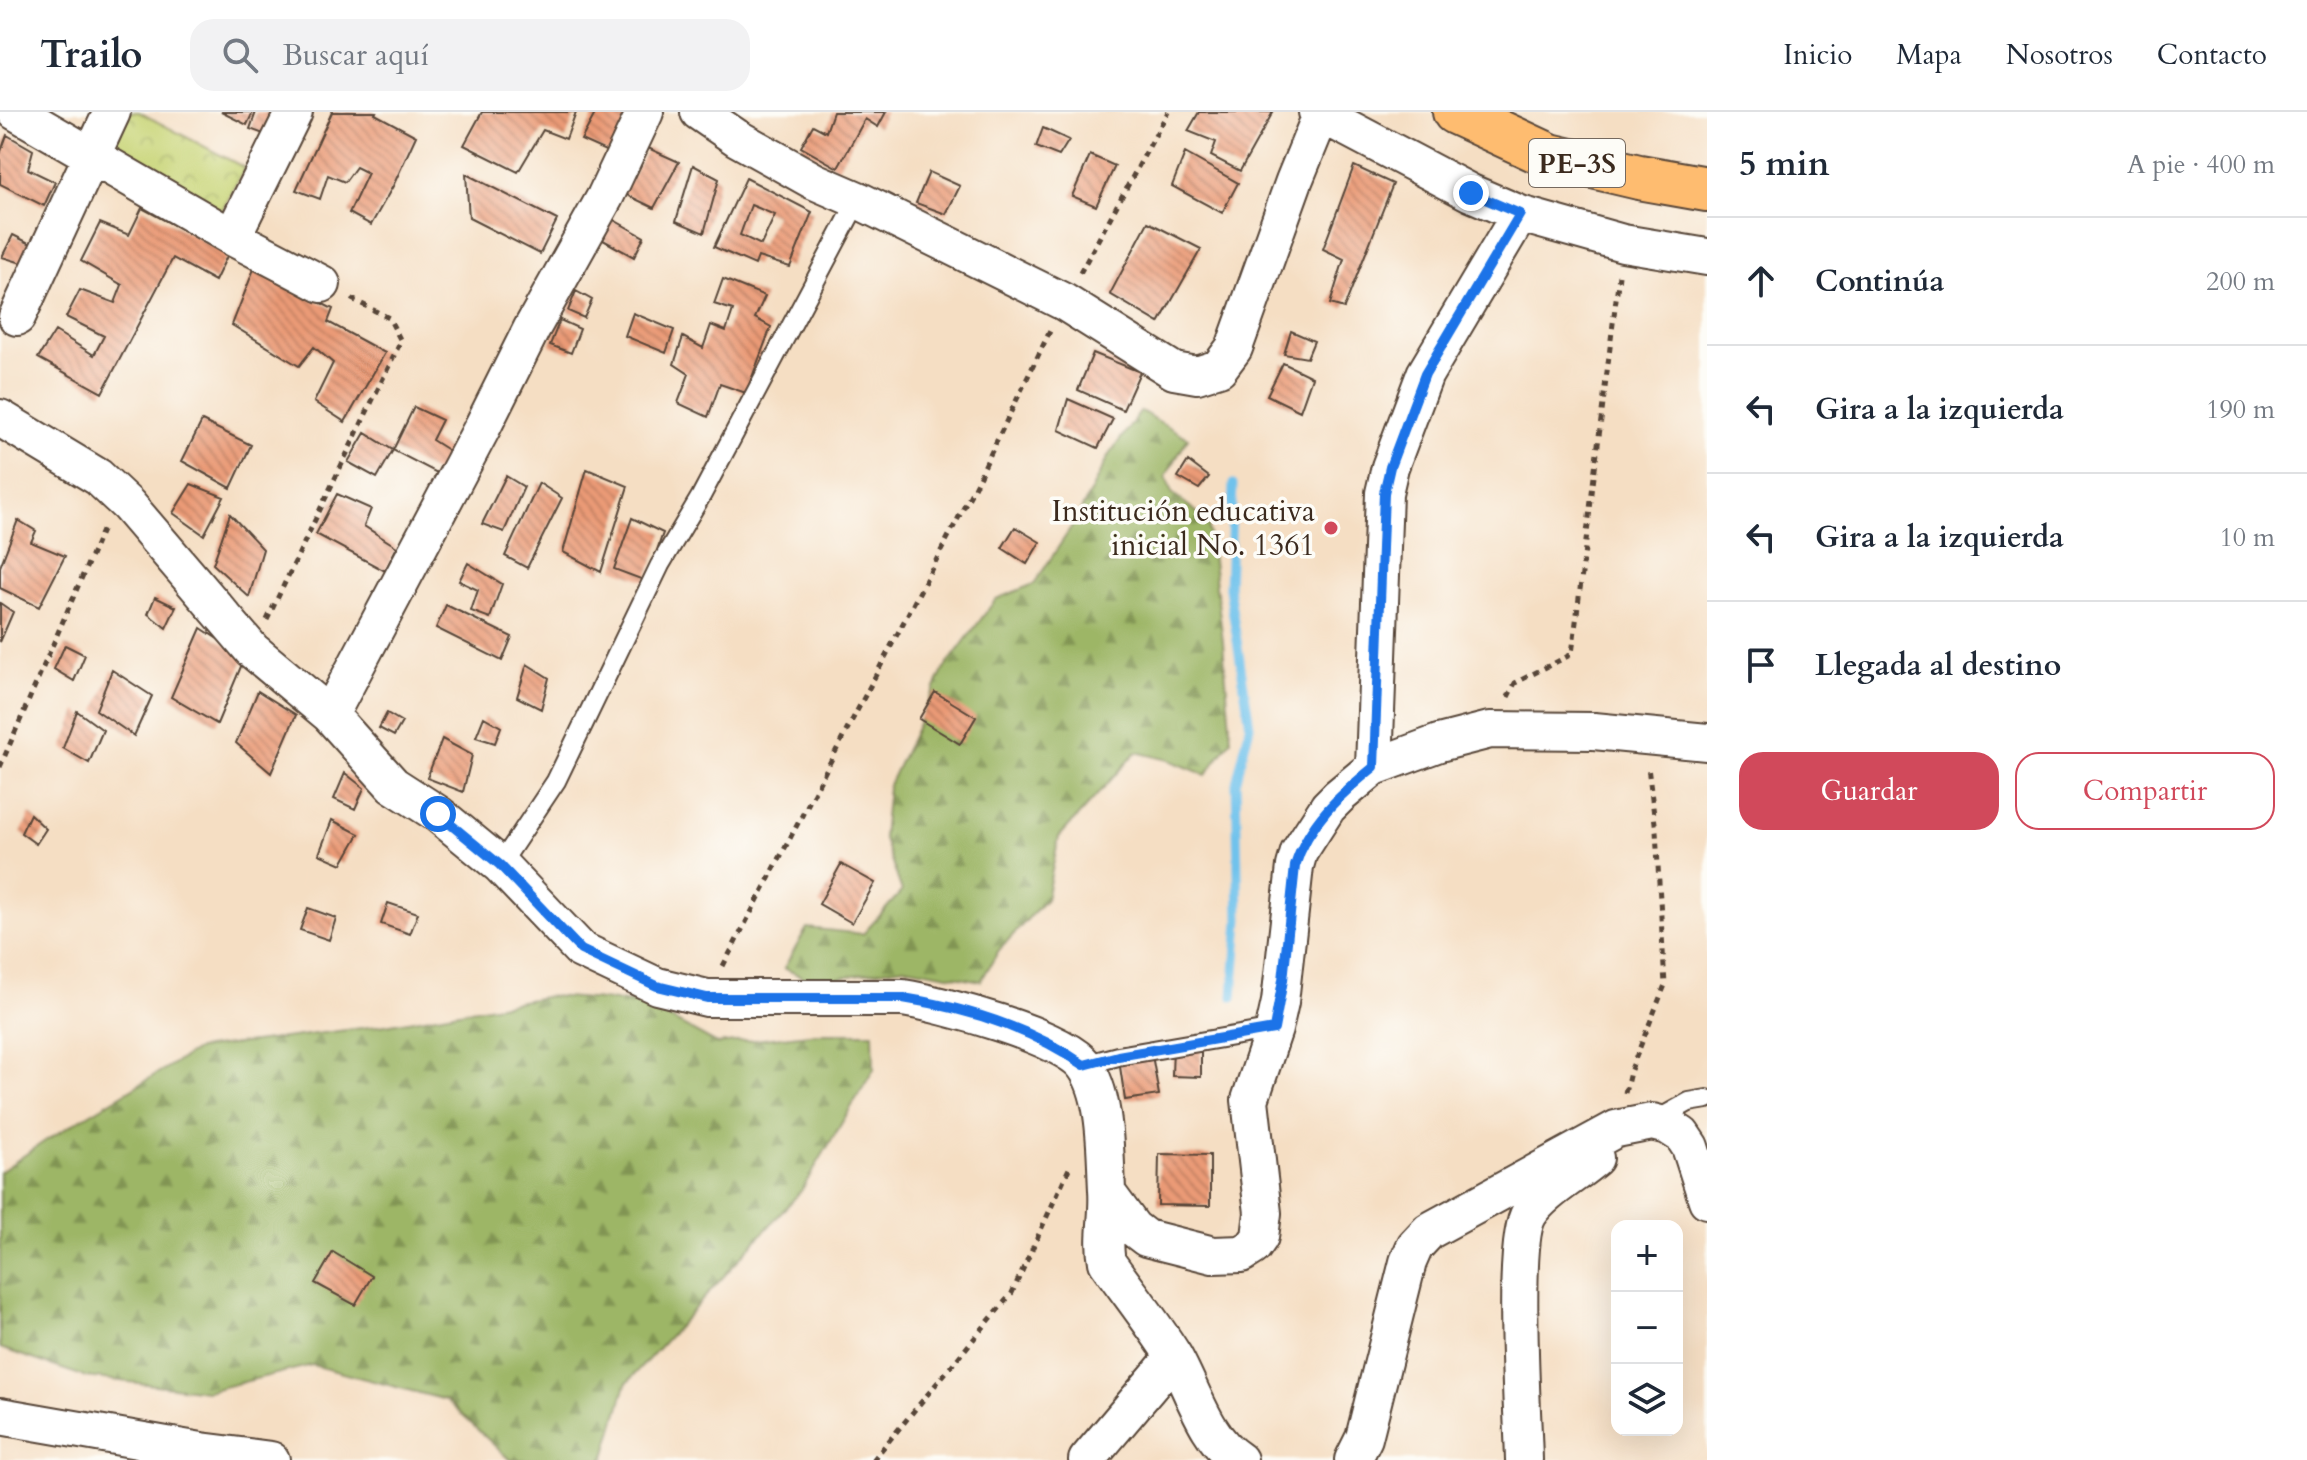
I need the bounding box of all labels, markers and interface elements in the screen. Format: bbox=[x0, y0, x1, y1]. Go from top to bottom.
search box bbox=[190, 19, 750, 91]
text: Trailo bbox=[40, 29, 142, 81]
icon: search bbox=[218, 33, 262, 77]
text: Buscar aquí bbox=[282, 35, 429, 76]
text: Inicio bbox=[1783, 36, 1852, 74]
text: Mapa bbox=[1896, 36, 1962, 74]
text: Nosotros bbox=[2006, 36, 2113, 74]
text: Contacto bbox=[2157, 36, 2267, 74]
road number: PE-3S bbox=[1529, 139, 1625, 187]
text: 5 min bbox=[1739, 141, 1830, 187]
text: A pie · 400 m bbox=[2127, 147, 2275, 182]
route end bbox=[1453, 175, 1489, 211]
icon: ahead bbox=[1739, 259, 1783, 303]
text: Continúa bbox=[1815, 261, 1945, 302]
text: 200 m bbox=[2206, 264, 2275, 299]
icon: left bbox=[1739, 387, 1783, 431]
text: Gira a la izquierda bbox=[1815, 389, 2064, 430]
text: 190 m bbox=[2206, 392, 2275, 427]
place label: Institución educativa inicial No. 1361 bbox=[1052, 491, 1315, 566]
icon: left bbox=[1739, 515, 1783, 559]
text: Gira a la izquierda bbox=[1815, 517, 2064, 558]
marker: Institución educativa inicial No. 1361 bbox=[1322, 519, 1340, 537]
text: 10 m bbox=[2219, 520, 2275, 555]
icon: arrive bbox=[1739, 643, 1783, 687]
text: Llegada al destino bbox=[1815, 645, 2061, 686]
button: Guardar bbox=[1739, 752, 1999, 830]
button: Compartir bbox=[2015, 752, 2275, 830]
route start bbox=[420, 796, 456, 832]
map controls bbox=[1611, 1220, 1683, 1436]
button: + bbox=[1611, 1220, 1683, 1292]
button: − bbox=[1611, 1292, 1683, 1364]
button: layers bbox=[1611, 1364, 1683, 1436]

